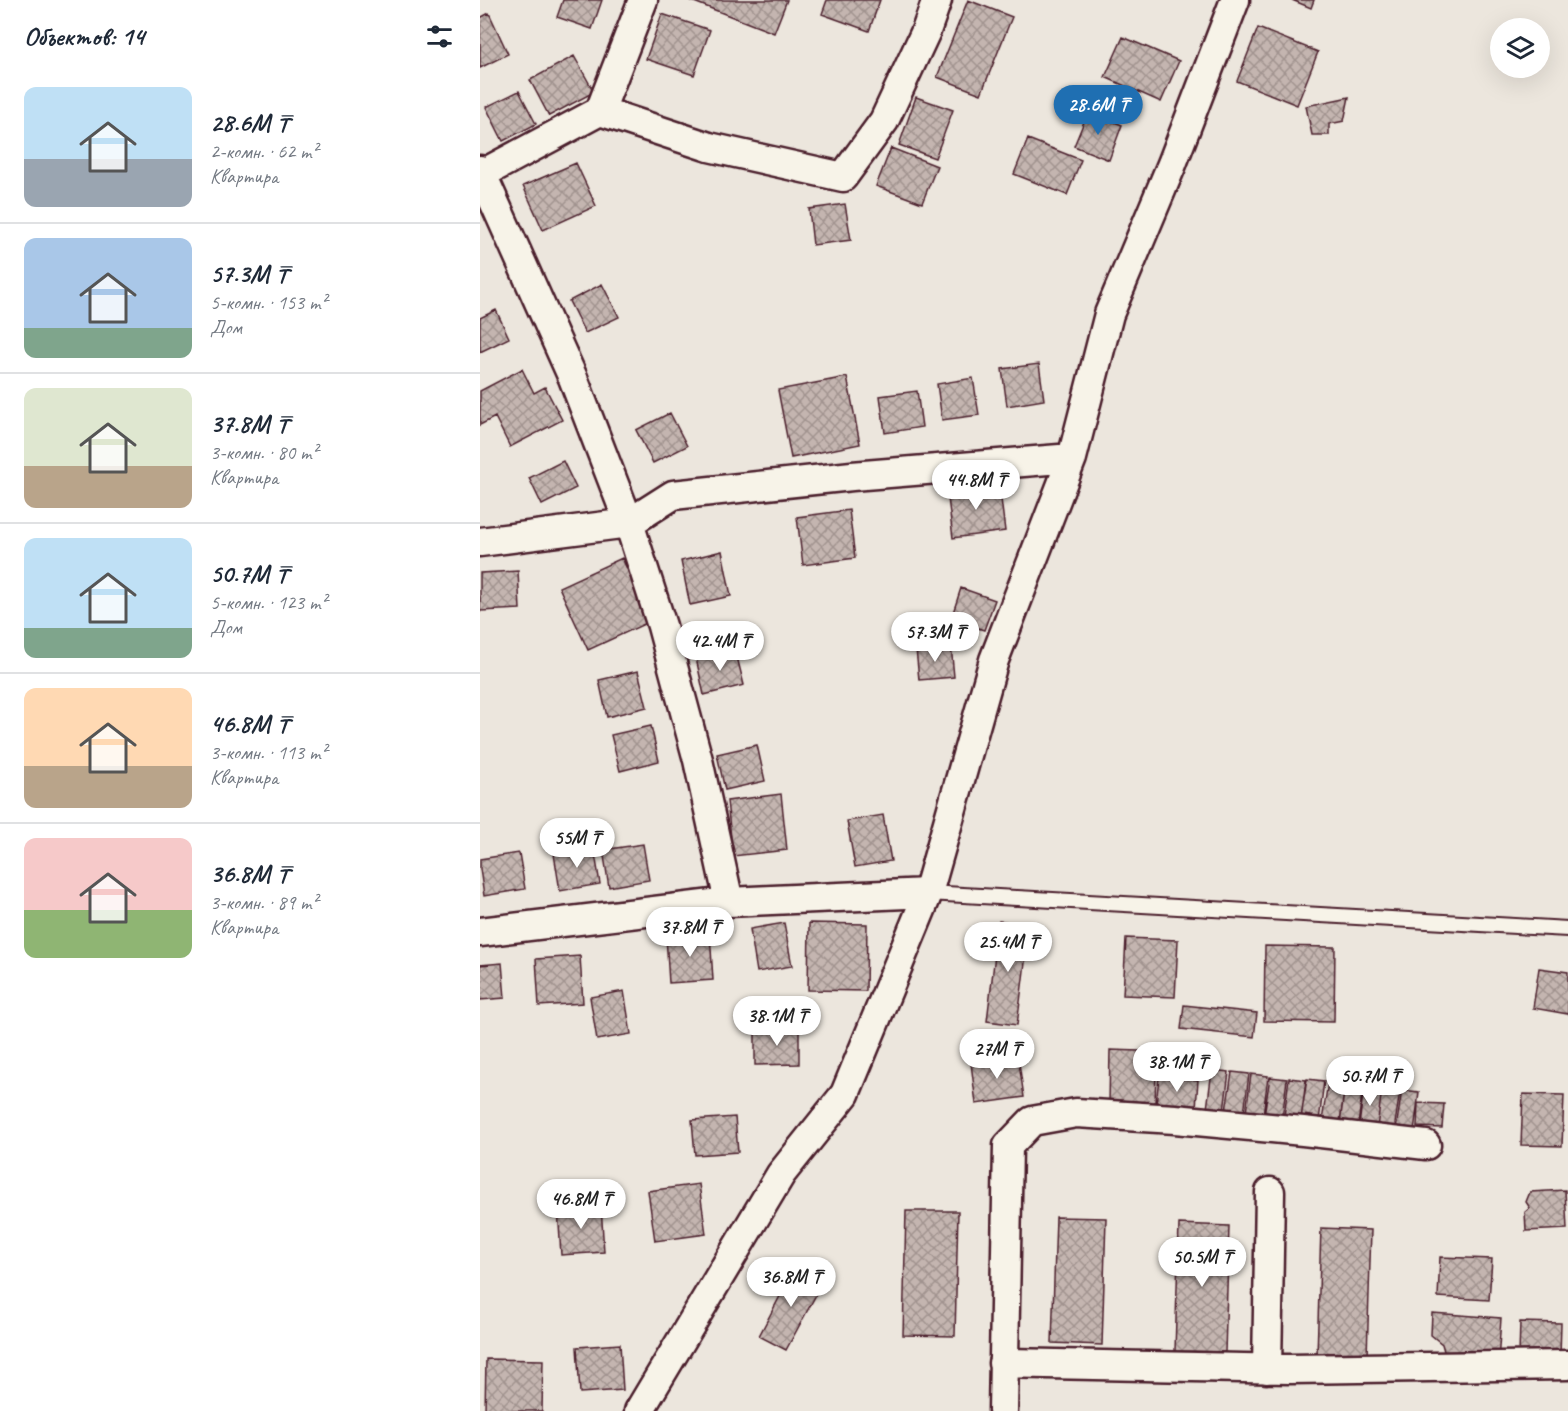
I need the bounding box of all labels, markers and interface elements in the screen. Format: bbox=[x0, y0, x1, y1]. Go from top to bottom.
map controls bbox=[1490, 18, 1550, 78]
button: layers bbox=[1490, 18, 1550, 78]
text: Объектов: 14 bbox=[24, 20, 144, 53]
icon: filters bbox=[423, 20, 456, 53]
pin: 28.6M ₸ bbox=[1043, 85, 1153, 136]
text: 28.6M ₸ bbox=[1068, 92, 1128, 117]
text: 28.6M ₸ bbox=[210, 106, 289, 139]
icon: home bbox=[72, 111, 144, 183]
text: 2-комн. · 62 m² bbox=[210, 139, 318, 164]
text: Квартира bbox=[210, 164, 278, 189]
text: 57.3M ₸ bbox=[210, 257, 288, 290]
icon: home bbox=[72, 262, 144, 334]
text: 5-комн. · 153 m² bbox=[210, 290, 327, 315]
text: Дом bbox=[210, 315, 242, 340]
text: 37.8M ₸ bbox=[210, 407, 288, 440]
icon: home bbox=[72, 412, 144, 484]
text: 3-комн. · 80 m² bbox=[210, 440, 318, 465]
pin: 44.8M ₸ bbox=[921, 460, 1031, 511]
text: Квартира bbox=[210, 465, 278, 490]
text: 44.8M ₸ bbox=[946, 467, 1006, 492]
text: 50.7M ₸ bbox=[210, 557, 288, 590]
icon: home bbox=[72, 562, 144, 634]
text: 5-комн. · 123 m² bbox=[210, 590, 327, 615]
pin: 57.3M ₸ bbox=[880, 612, 990, 663]
text: Дом bbox=[210, 615, 242, 640]
text: 57.3M ₸ bbox=[905, 619, 965, 644]
pin: 42.4M ₸ bbox=[665, 621, 775, 672]
text: 42.4M ₸ bbox=[690, 628, 750, 653]
text: 46.8M ₸ bbox=[210, 707, 289, 740]
icon: home bbox=[72, 712, 144, 784]
text: 3-комн. · 113 m² bbox=[210, 740, 327, 765]
text: Квартира bbox=[210, 765, 278, 790]
pin: 55M ₸ bbox=[535, 818, 619, 869]
text: 55M ₸ bbox=[554, 825, 600, 850]
text: 36.8M ₸ bbox=[210, 857, 289, 890]
icon: home bbox=[72, 862, 144, 934]
text: 3-комн. · 89 m² bbox=[210, 890, 318, 915]
pin: 37.8M ₸ bbox=[635, 907, 745, 958]
text: 37.8M ₸ bbox=[660, 914, 720, 939]
text: Квартира bbox=[210, 915, 278, 940]
pin: 25.4M ₸ bbox=[953, 922, 1063, 973]
text: 25.4M ₸ bbox=[978, 929, 1038, 954]
pin: 38.1M ₸ bbox=[722, 996, 832, 1047]
text: 38.1M ₸ bbox=[747, 1003, 807, 1028]
pin: 27M ₸ bbox=[955, 1029, 1039, 1080]
text: 27M ₸ bbox=[973, 1036, 1021, 1061]
pin: 38.1M ₸ bbox=[1122, 1042, 1232, 1093]
text: 38.1M ₸ bbox=[1147, 1049, 1207, 1074]
pin: 50.7M ₸ bbox=[1315, 1056, 1425, 1107]
text: 50.7M ₸ bbox=[1340, 1063, 1400, 1088]
pin: 46.8M ₸ bbox=[526, 1179, 636, 1230]
text: 46.8M ₸ bbox=[551, 1186, 611, 1211]
pin: 50.5M ₸ bbox=[1147, 1237, 1257, 1288]
text: 50.5M ₸ bbox=[1172, 1244, 1232, 1269]
pin: 36.8M ₸ bbox=[736, 1257, 846, 1308]
text: 36.8M ₸ bbox=[761, 1264, 821, 1289]

